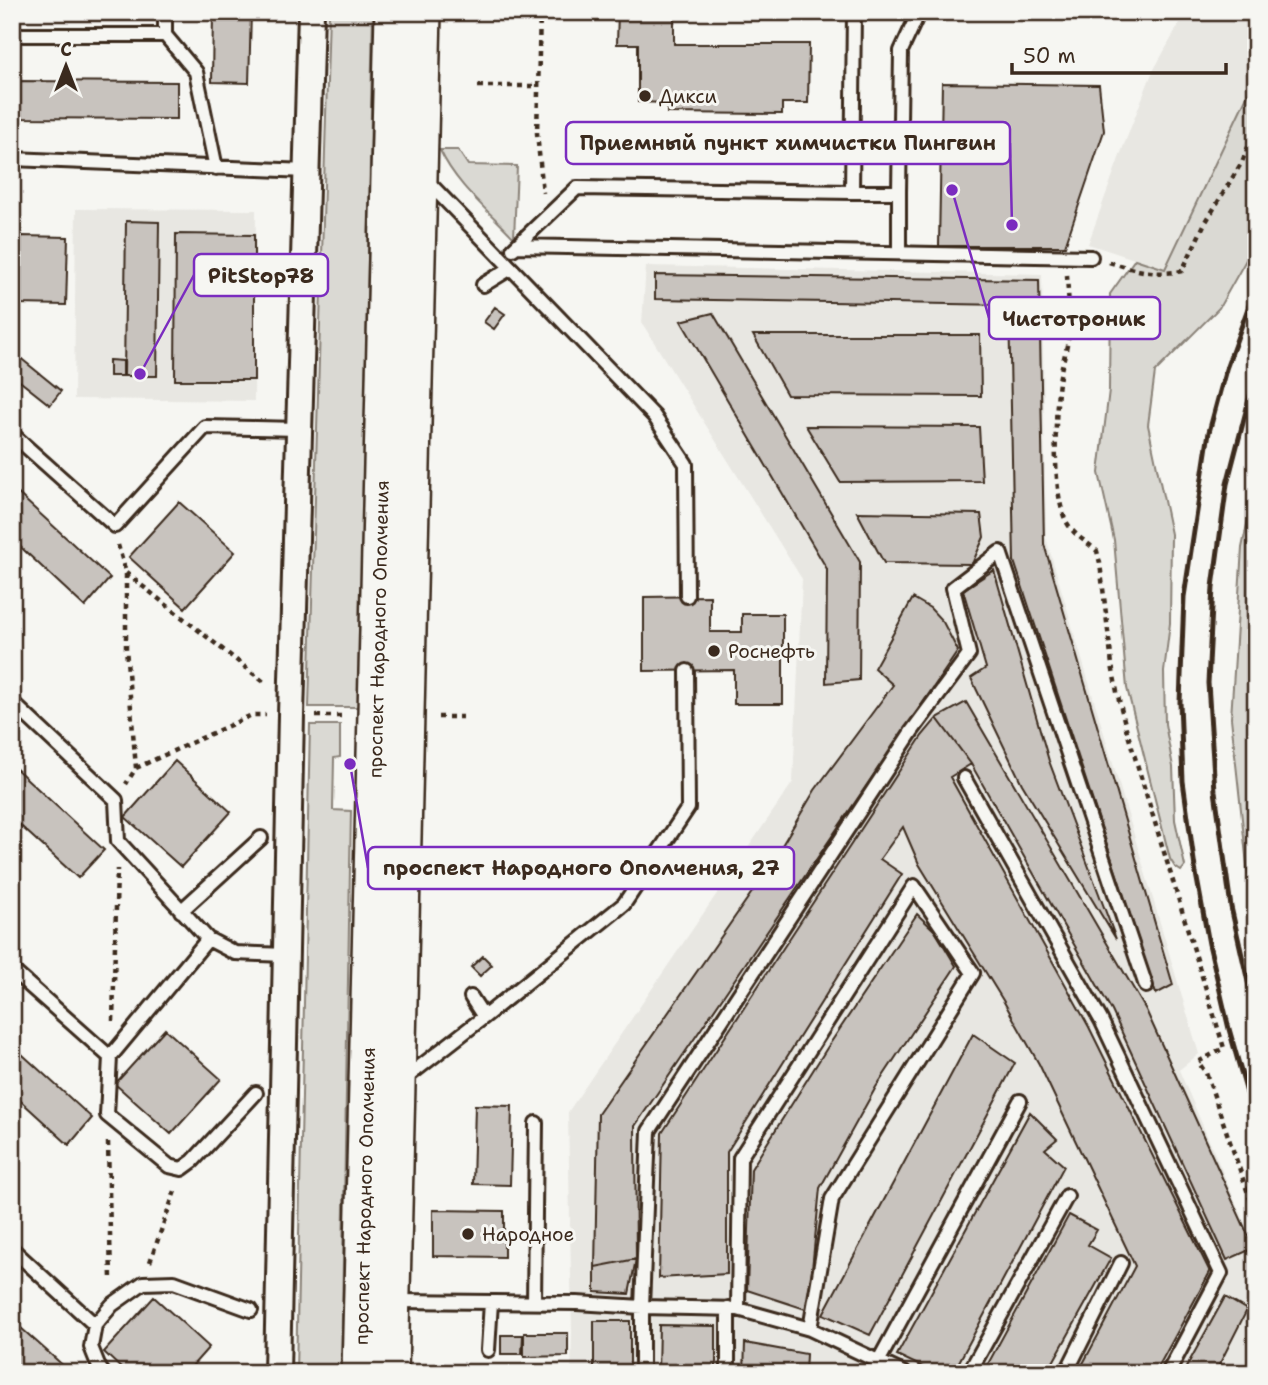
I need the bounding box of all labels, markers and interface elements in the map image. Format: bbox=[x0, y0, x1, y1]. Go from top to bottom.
north arrow bbox=[32, 32, 102, 102]
scale bar bbox=[1012, 32, 1226, 76]
text: С bbox=[60, 37, 72, 62]
text: 50 m bbox=[1023, 42, 1076, 70]
place label: Дикси bbox=[659, 84, 717, 109]
marker: Дикси bbox=[637, 88, 653, 104]
callout: Приемный пункт химчистки Пингвин bbox=[566, 122, 1010, 164]
text: Приемный пункт химчистки Пингвин bbox=[580, 129, 996, 157]
callout: PitStop78 bbox=[194, 254, 328, 296]
text: PitStop78 bbox=[208, 262, 314, 290]
callout: Чистотроник bbox=[989, 297, 1160, 339]
text: Чистотроник bbox=[1002, 305, 1146, 333]
street label: проспект Народного Ополчения bbox=[362, 480, 395, 778]
place label: Роснефть bbox=[728, 639, 815, 664]
marker: Роснефть bbox=[706, 643, 722, 659]
callout: проспект Народного Ополчения, 27 bbox=[368, 847, 794, 889]
text: проспект Народного Ополчения, 27 bbox=[382, 854, 780, 882]
street label: проспект Народного Ополчения bbox=[349, 1047, 381, 1345]
place label: Народное bbox=[482, 1222, 574, 1247]
marker: Народное bbox=[460, 1226, 476, 1242]

